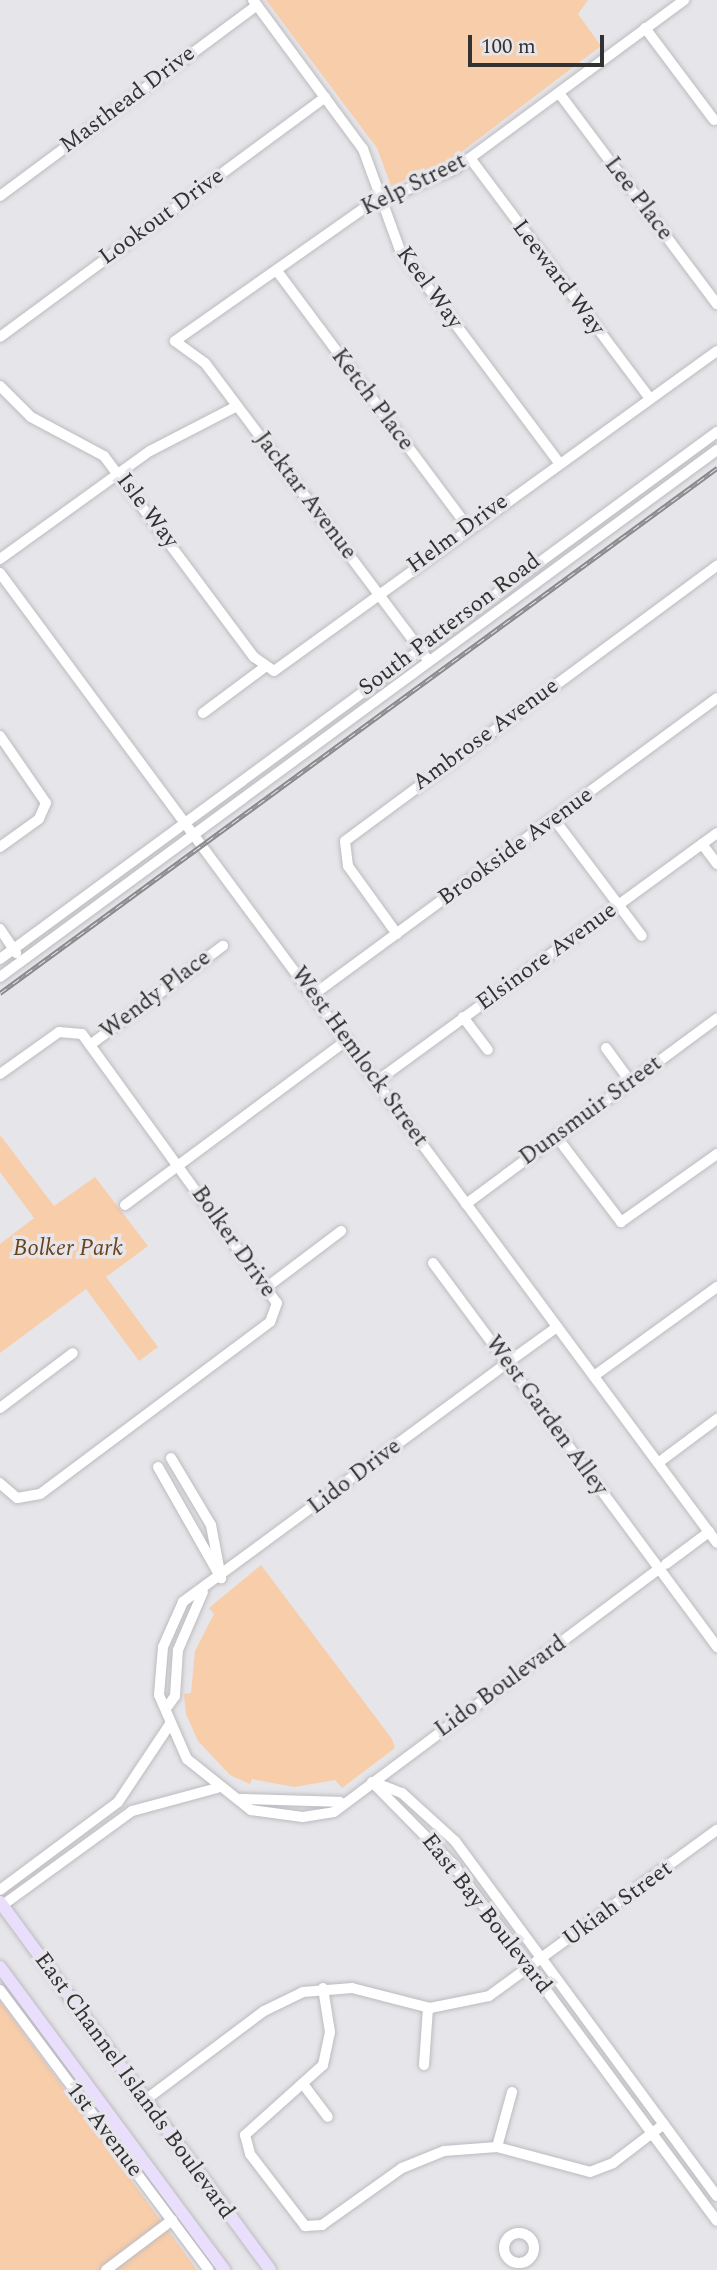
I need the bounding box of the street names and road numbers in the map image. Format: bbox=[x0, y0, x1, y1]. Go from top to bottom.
street label: Masthead Drive bbox=[55, 40, 201, 160]
street label: Kelp Street bbox=[357, 148, 471, 222]
street label: Lee Place bbox=[598, 152, 678, 246]
street label: Lookout Drive bbox=[94, 163, 230, 271]
street label: Leeward Way bbox=[506, 215, 610, 341]
street label: Keel Way bbox=[390, 241, 468, 335]
street label: Ketch Place bbox=[325, 344, 419, 456]
street label: Jacktar Avenue bbox=[248, 427, 362, 565]
street label: Isle Way bbox=[110, 468, 184, 554]
street label: Helm Drive bbox=[402, 488, 514, 580]
street label: South Patterson Road bbox=[354, 548, 546, 702]
street label: Ambrose Avenue bbox=[408, 673, 564, 797]
street label: Brookside Avenue bbox=[433, 782, 599, 912]
street label: Elsinore Avenue bbox=[471, 897, 623, 1017]
street label: Wendy Place bbox=[95, 945, 217, 1045]
street label: West Hemlock Street bbox=[284, 962, 434, 1152]
street label: Dunsmuir Street bbox=[514, 1050, 668, 1172]
street label: Bolker Drive bbox=[185, 1181, 281, 1303]
street label: West Garden Alley bbox=[479, 1331, 613, 1501]
street label: Lido Drive bbox=[303, 1433, 407, 1521]
street label: Lido Boulevard bbox=[430, 1630, 572, 1744]
street label: East Bay Boulevard bbox=[415, 1828, 557, 2000]
street label: Ukiah Street bbox=[558, 1855, 678, 1953]
street label: East Channel Islands Boulevard bbox=[28, 1947, 240, 2225]
street label: 1st Avenue bbox=[60, 2077, 148, 2183]

